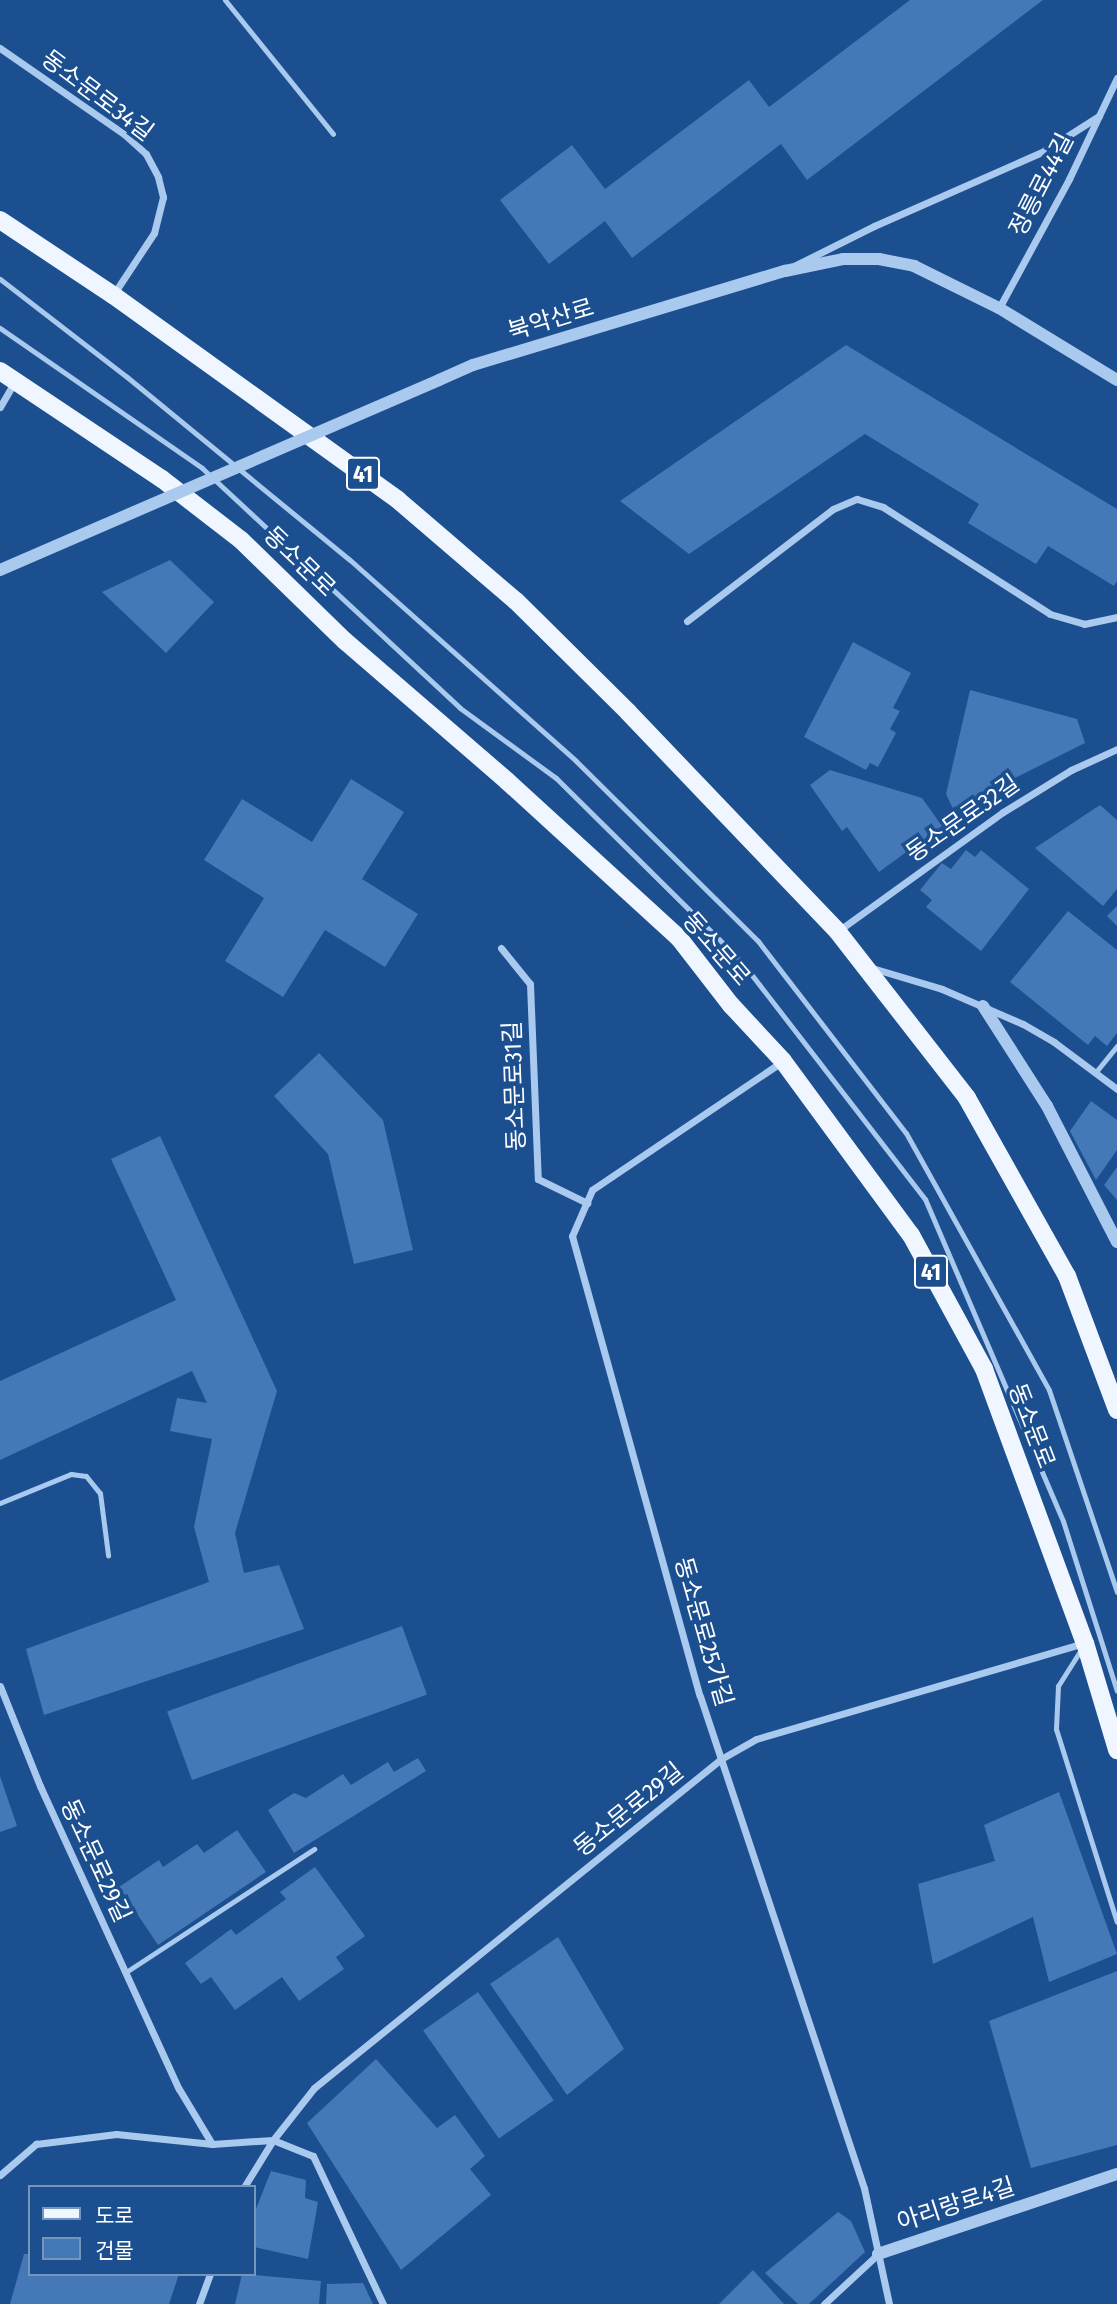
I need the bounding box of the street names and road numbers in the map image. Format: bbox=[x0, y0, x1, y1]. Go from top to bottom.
street label: 동소문로34길 bbox=[35, 45, 159, 147]
street label: 정릉로44길 bbox=[1004, 129, 1080, 241]
street label: 북악산로 bbox=[505, 293, 597, 347]
road number: 41 bbox=[346, 454, 380, 494]
street label: 동소문로 bbox=[257, 521, 341, 603]
street label: 동소문로32길 bbox=[901, 769, 1025, 869]
street label: 동소문로 bbox=[676, 906, 756, 992]
street label: 동소문로31길 bbox=[498, 1021, 532, 1151]
road number: 41 bbox=[914, 1252, 948, 1292]
street label: 동소문로 bbox=[1002, 1380, 1060, 1472]
street label: 동소문로25가길 bbox=[668, 1554, 738, 1710]
street label: 동소문로29길 bbox=[568, 1757, 690, 1863]
street label: 동소문로29길 bbox=[54, 1795, 136, 1927]
street label: 아리랑로4길 bbox=[894, 2172, 1018, 2238]

